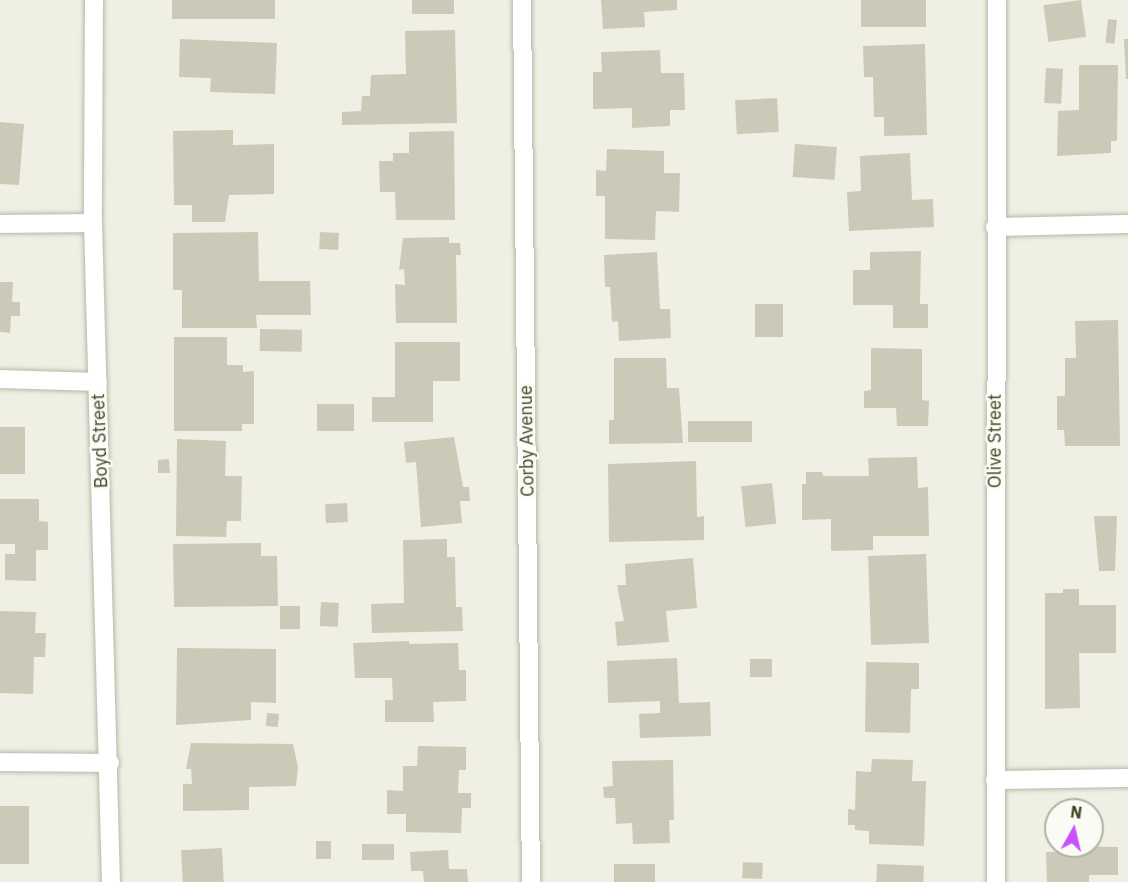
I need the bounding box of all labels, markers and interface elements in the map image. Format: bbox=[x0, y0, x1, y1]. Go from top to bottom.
street label: Corby Avenue bbox=[515, 385, 539, 497]
street label: Boyd Street bbox=[88, 393, 112, 489]
street label: Olive Street bbox=[984, 394, 1006, 488]
north arrow bbox=[1044, 798, 1104, 858]
text: N bbox=[1069, 801, 1083, 823]

